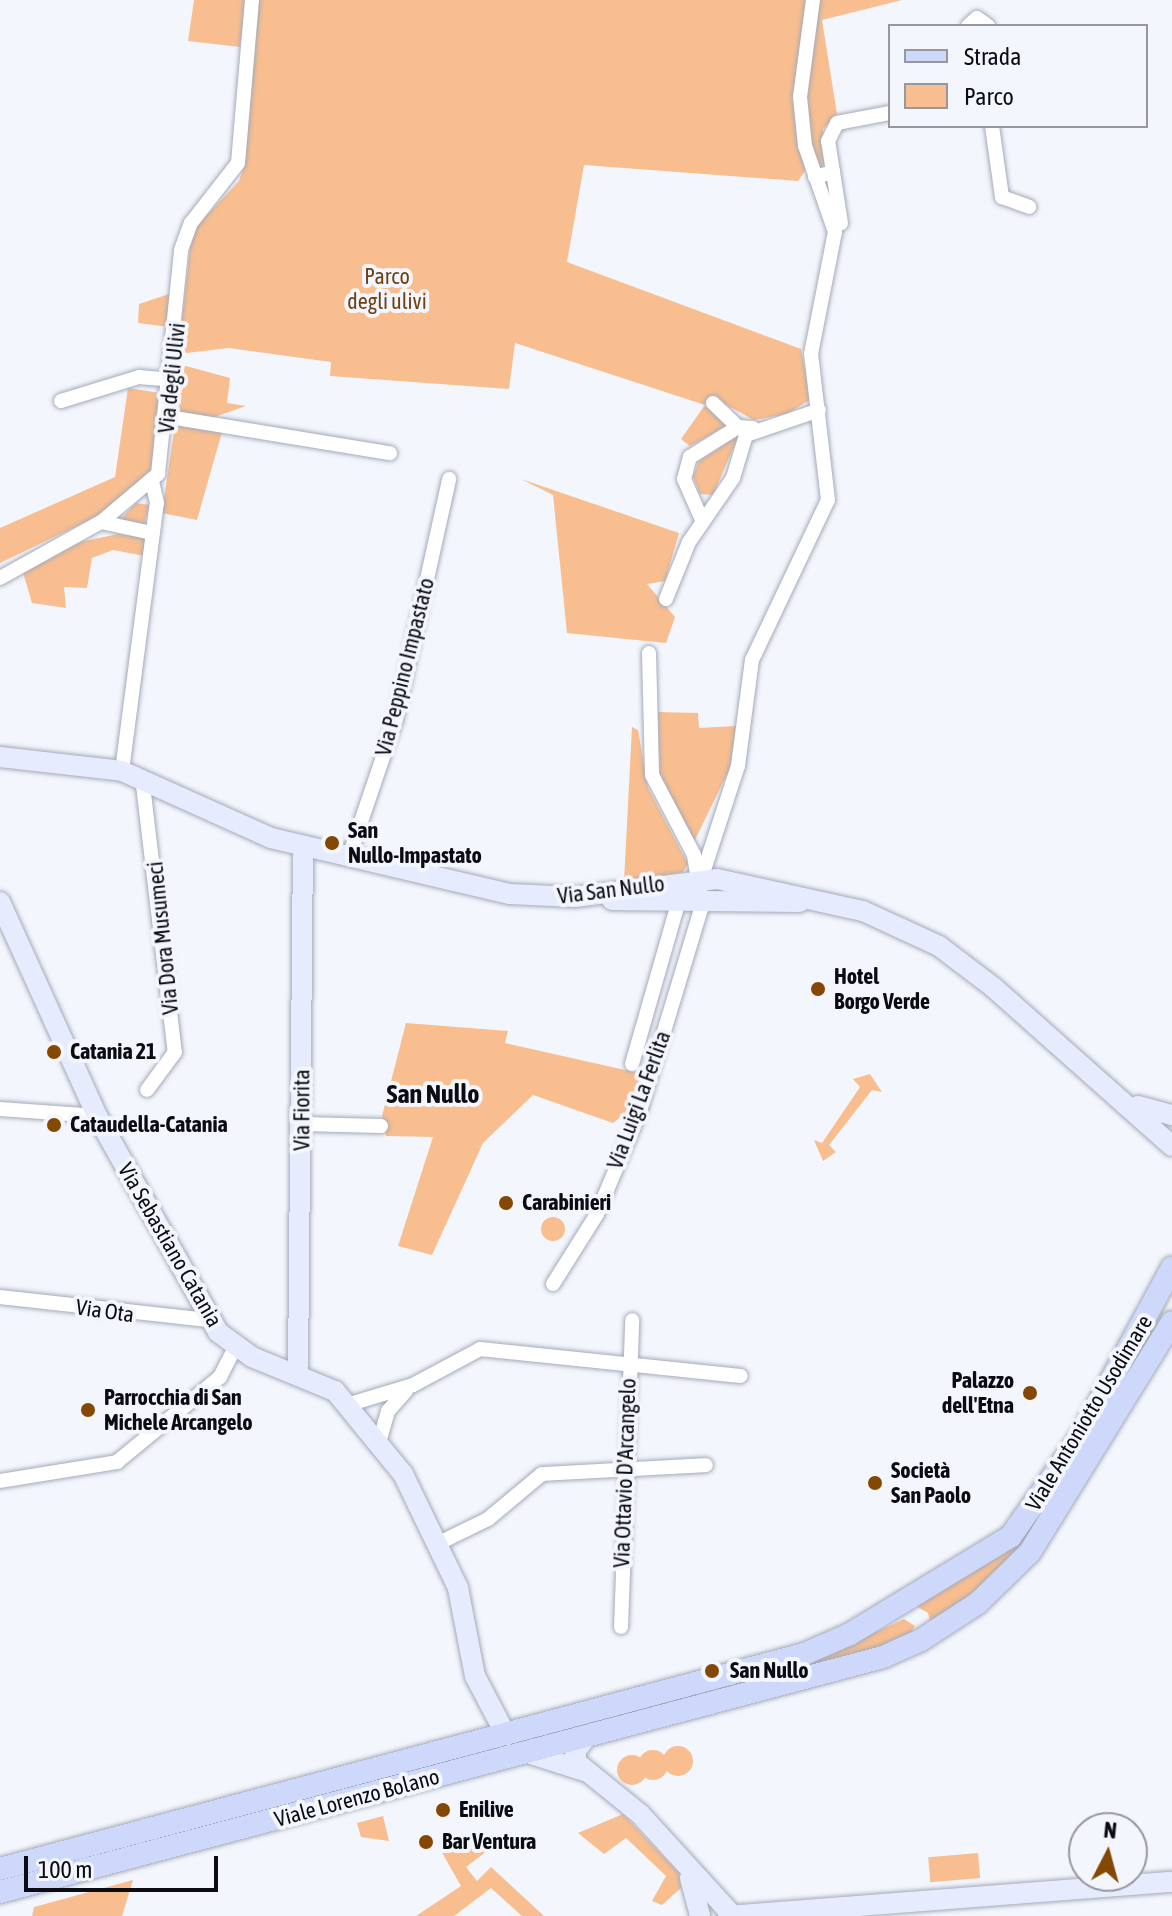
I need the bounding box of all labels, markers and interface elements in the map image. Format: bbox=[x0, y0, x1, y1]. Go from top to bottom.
legend bbox=[888, 24, 1148, 128]
text: Strada bbox=[964, 43, 1021, 70]
text: Parco bbox=[964, 83, 1014, 110]
park label: Parco degli ulivi bbox=[347, 263, 427, 314]
street label: Via degli Ulivi bbox=[153, 321, 191, 435]
street label: Via Peppino Impastato bbox=[370, 575, 440, 759]
place label: San Nullo-Impastato bbox=[348, 817, 482, 868]
marker: San Nullo-Impastato bbox=[323, 834, 341, 852]
street label: Via Dora Musumeci bbox=[142, 860, 184, 1016]
street label: Via San Nullo bbox=[556, 870, 666, 910]
place label: Hotel Borgo Verde bbox=[834, 963, 930, 1014]
marker: Hotel Borgo Verde bbox=[809, 980, 827, 998]
street label: Via Luigi La Ferlita bbox=[602, 1027, 676, 1173]
place label: Catania 21 bbox=[70, 1039, 156, 1065]
marker: Catania 21 bbox=[45, 1043, 63, 1061]
street label: Via Fiorita bbox=[289, 1069, 315, 1151]
district label: San Nullo bbox=[387, 1079, 479, 1111]
place label: Cataudella-Catania bbox=[70, 1112, 228, 1138]
marker: Cataudella-Catania bbox=[45, 1116, 63, 1134]
street label: Via Sebastiano Catania bbox=[112, 1158, 228, 1332]
place label: Carabinieri bbox=[522, 1190, 611, 1216]
marker: Carabinieri bbox=[497, 1194, 515, 1212]
street label: Via Ota bbox=[74, 1294, 136, 1328]
street label: Viale Antoniotto Usodimare bbox=[1020, 1310, 1158, 1516]
place label: Palazzo dell'Etna bbox=[942, 1367, 1014, 1418]
street label: Via Ottavio D'Arcangelo bbox=[609, 1378, 641, 1568]
place label: Parrocchia di San Michele Arcangelo bbox=[104, 1384, 252, 1436]
marker: Palazzo dell'Etna bbox=[1021, 1384, 1039, 1402]
marker: Parrocchia di San Michele Arcangelo bbox=[79, 1401, 97, 1419]
place label: Società San Paolo bbox=[891, 1457, 971, 1508]
marker: Società San Paolo bbox=[866, 1474, 884, 1492]
place label: San Nullo bbox=[730, 1658, 809, 1684]
marker: San Nullo bbox=[701, 1660, 723, 1682]
street label: Viale Lorenzo Bolano bbox=[272, 1763, 442, 1833]
place label: Enilive bbox=[459, 1797, 514, 1823]
marker: Enilive bbox=[434, 1801, 452, 1819]
north arrow bbox=[1068, 1812, 1148, 1892]
text: N bbox=[1102, 1817, 1118, 1844]
place label: Bar Ventura bbox=[442, 1829, 536, 1855]
marker: Bar Ventura bbox=[417, 1833, 435, 1851]
scale bar bbox=[28, 1840, 222, 1890]
text: 100 m bbox=[38, 1856, 92, 1883]

